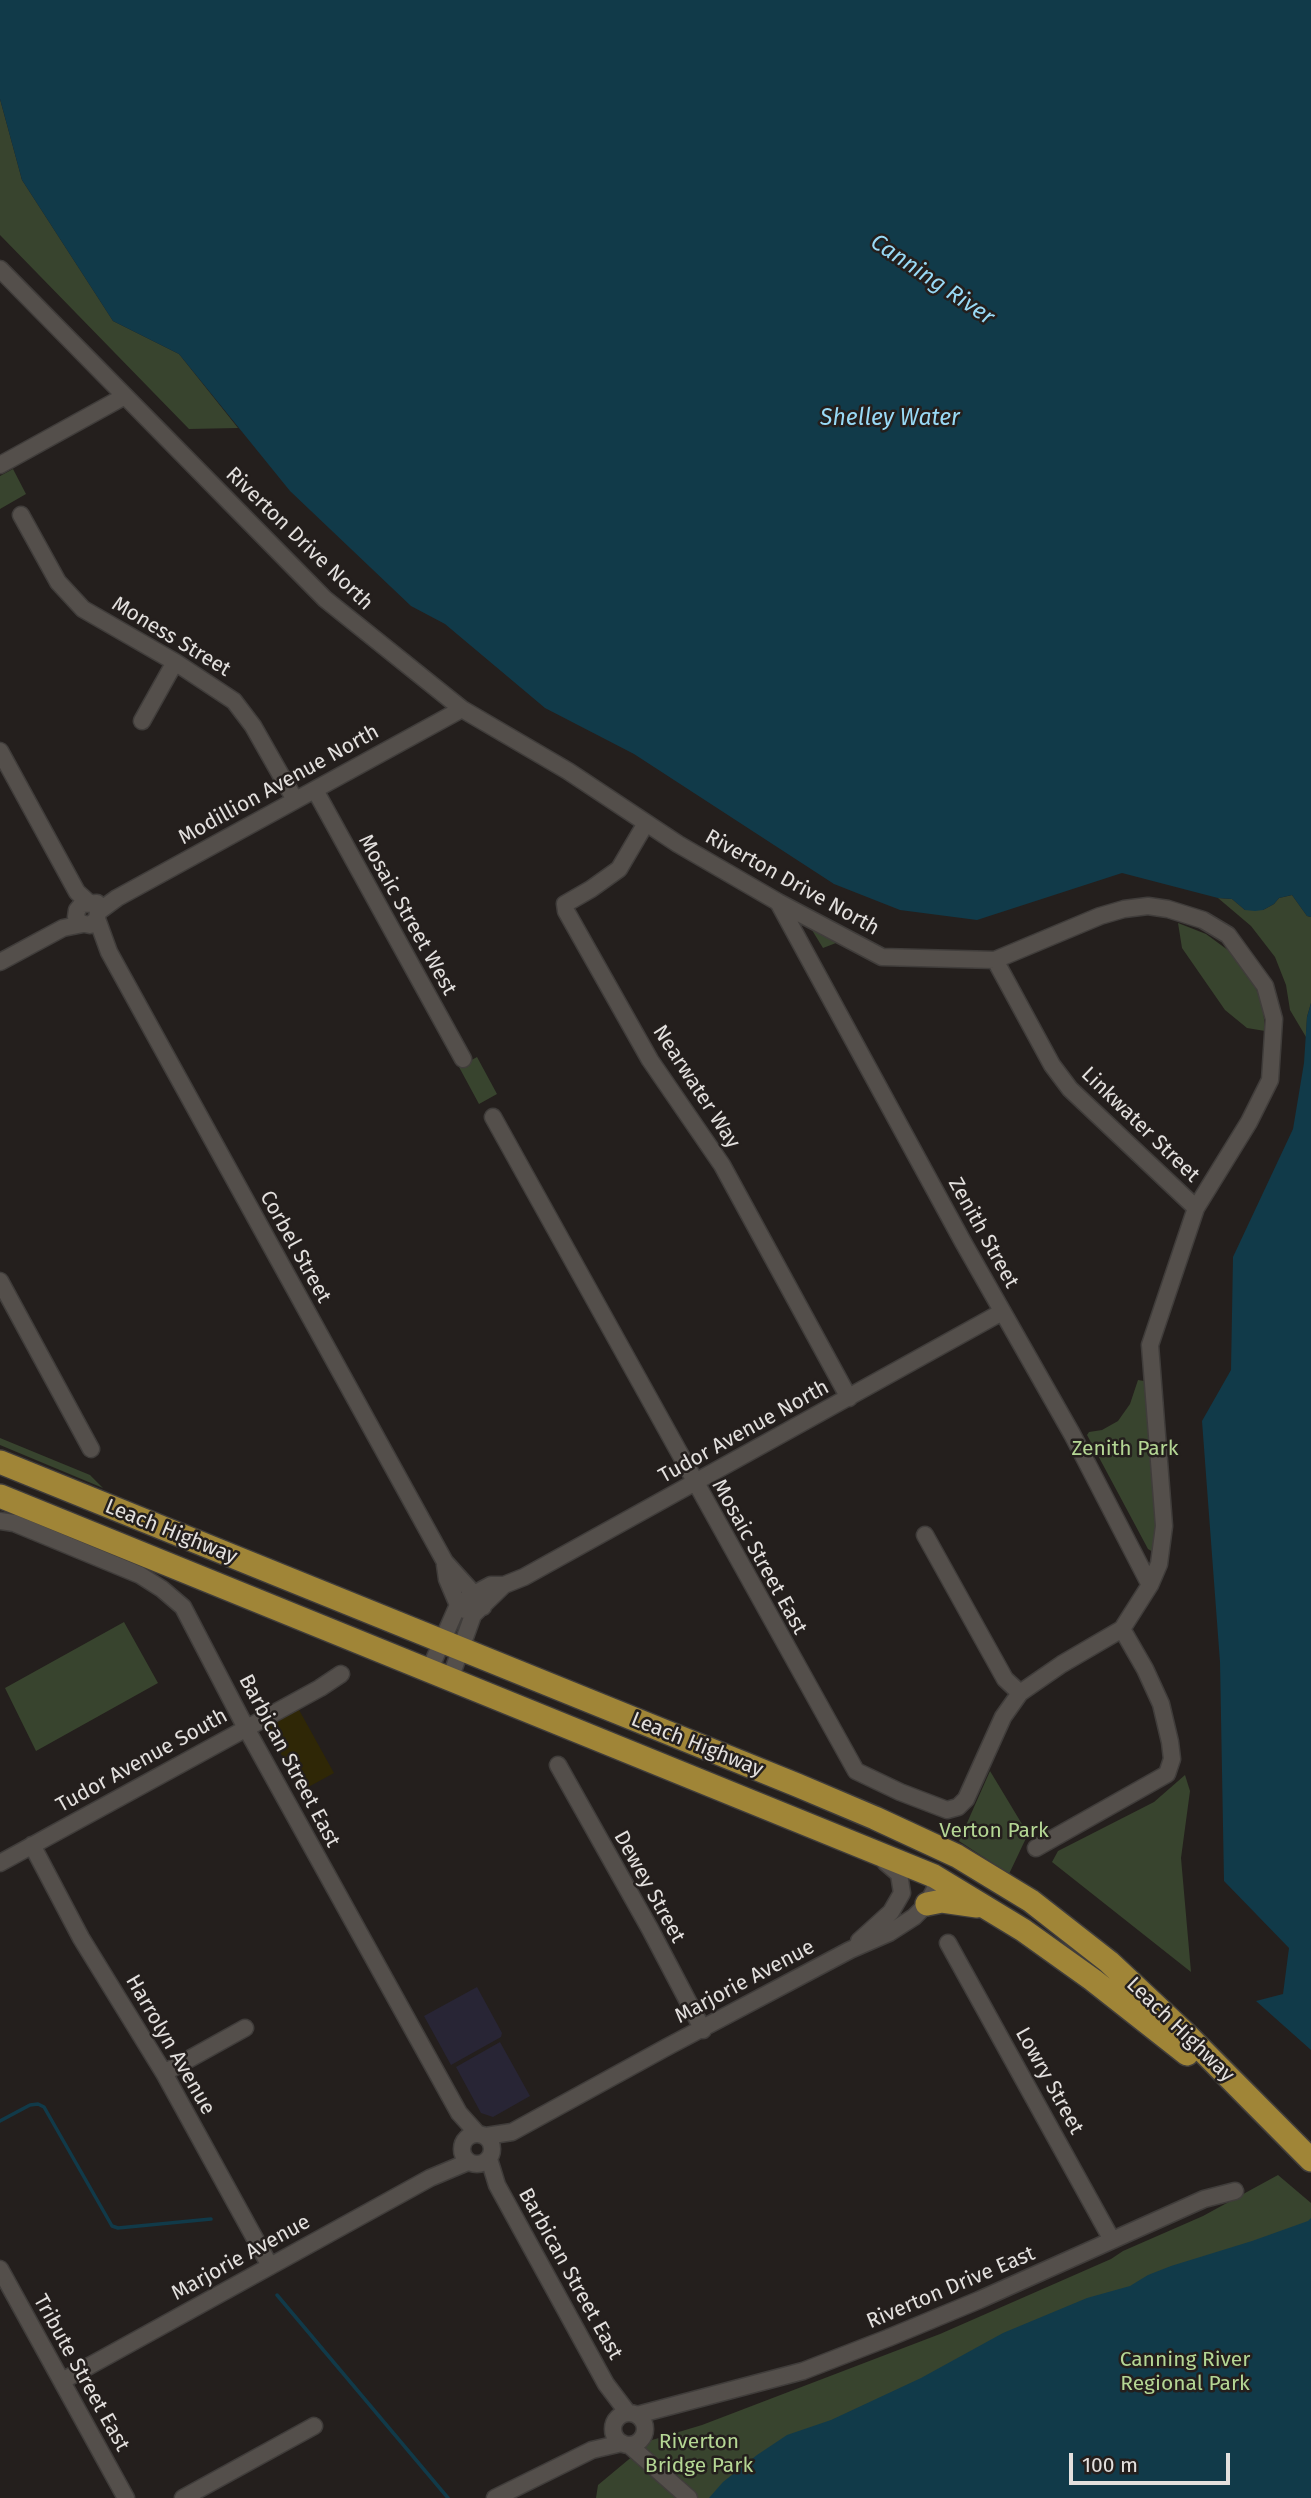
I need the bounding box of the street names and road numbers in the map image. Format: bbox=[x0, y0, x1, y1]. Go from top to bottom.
street label: Riverton Drive North bbox=[220, 462, 378, 616]
street label: Moness Street bbox=[107, 592, 235, 682]
street label: Modillion Avenue North bbox=[174, 719, 384, 851]
street label: Riverton Drive North bbox=[701, 825, 883, 941]
street label: Mosaic Street West bbox=[352, 830, 462, 1000]
street label: Nearwater Way bbox=[647, 1021, 745, 1153]
street label: Linkwater Street bbox=[1075, 1062, 1205, 1188]
street label: Zenith Street bbox=[942, 1173, 1024, 1293]
street label: Corbel Street bbox=[254, 1187, 336, 1307]
street label: Tudor Avenue North bbox=[655, 1375, 833, 1489]
street label: Mosaic Street East bbox=[706, 1475, 812, 1639]
street label: Leach Highway bbox=[101, 1494, 241, 1570]
street label: Barbican Street East bbox=[233, 1670, 345, 1852]
street label: Tudor Avenue South bbox=[52, 1703, 232, 1819]
street label: Leach Highway bbox=[627, 1707, 767, 1783]
street label: Dewey Street bbox=[608, 1827, 690, 1947]
street label: Marjorie Avenue bbox=[671, 1935, 819, 2029]
street label: Harrolyn Avenue bbox=[120, 1971, 220, 2119]
street label: Leach Highway bbox=[1121, 1972, 1239, 2088]
street label: Lowry Street bbox=[1009, 2023, 1089, 2139]
street label: Barbican Street East bbox=[512, 2184, 628, 2364]
street label: Marjorie Avenue bbox=[167, 2210, 315, 2306]
street label: Riverton Drive East bbox=[863, 2241, 1039, 2335]
street label: Tribute Street East bbox=[27, 2290, 135, 2456]

